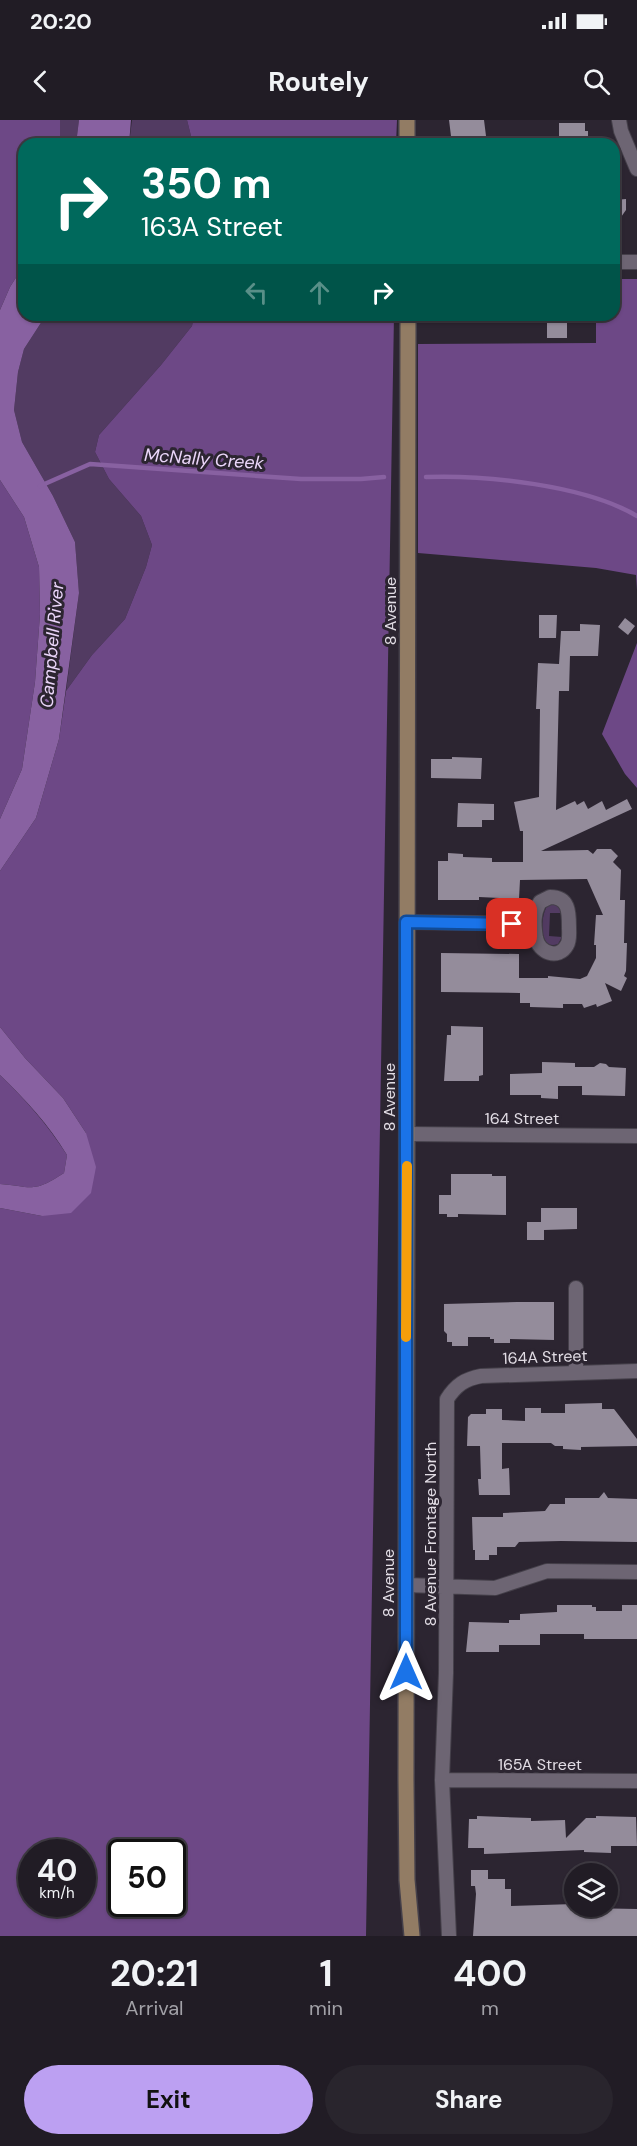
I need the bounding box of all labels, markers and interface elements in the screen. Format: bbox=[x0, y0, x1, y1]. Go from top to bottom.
text: 20:20 bbox=[30, 7, 92, 36]
text: Routely bbox=[268, 64, 369, 99]
icon: back bbox=[24, 65, 57, 98]
icon: search bbox=[580, 65, 613, 98]
text: 350 m bbox=[141, 156, 271, 211]
icon: right bbox=[42, 162, 120, 240]
text: 163A Street bbox=[141, 209, 283, 244]
icon: left bbox=[240, 276, 273, 309]
icon: ahead bbox=[303, 276, 336, 309]
icon: right bbox=[366, 276, 399, 309]
water label: McNally Creek bbox=[143, 443, 266, 475]
street label: 8 Avenue bbox=[380, 577, 401, 645]
water label: Campbell River bbox=[35, 580, 70, 709]
pin bbox=[486, 898, 537, 949]
icon: arrive bbox=[495, 907, 528, 940]
street label: 8 Avenue bbox=[379, 1063, 400, 1131]
street label: 164 Street bbox=[485, 1108, 559, 1129]
street label: 164A Street bbox=[502, 1345, 588, 1369]
street label: 8 Avenue Frontage North bbox=[420, 1442, 441, 1626]
street label: 8 Avenue bbox=[378, 1549, 399, 1617]
position arrow bbox=[374, 1640, 438, 1704]
street label: 165A Street bbox=[498, 1754, 582, 1775]
speed limit sign: 50 bbox=[108, 1839, 186, 1917]
text: 40 bbox=[37, 1851, 77, 1890]
map controls bbox=[564, 1863, 618, 1917]
button: layers bbox=[564, 1863, 618, 1917]
text: km/h bbox=[39, 1883, 75, 1903]
text: 20:21 bbox=[110, 1950, 199, 1997]
text: 1 bbox=[319, 1950, 332, 1997]
text: 400 bbox=[453, 1950, 527, 1997]
text: Arrival bbox=[125, 1995, 184, 2021]
text: min bbox=[309, 1995, 343, 2021]
text: m bbox=[481, 1995, 499, 2021]
button: Exit bbox=[24, 2065, 313, 2134]
button: Share bbox=[325, 2065, 613, 2134]

